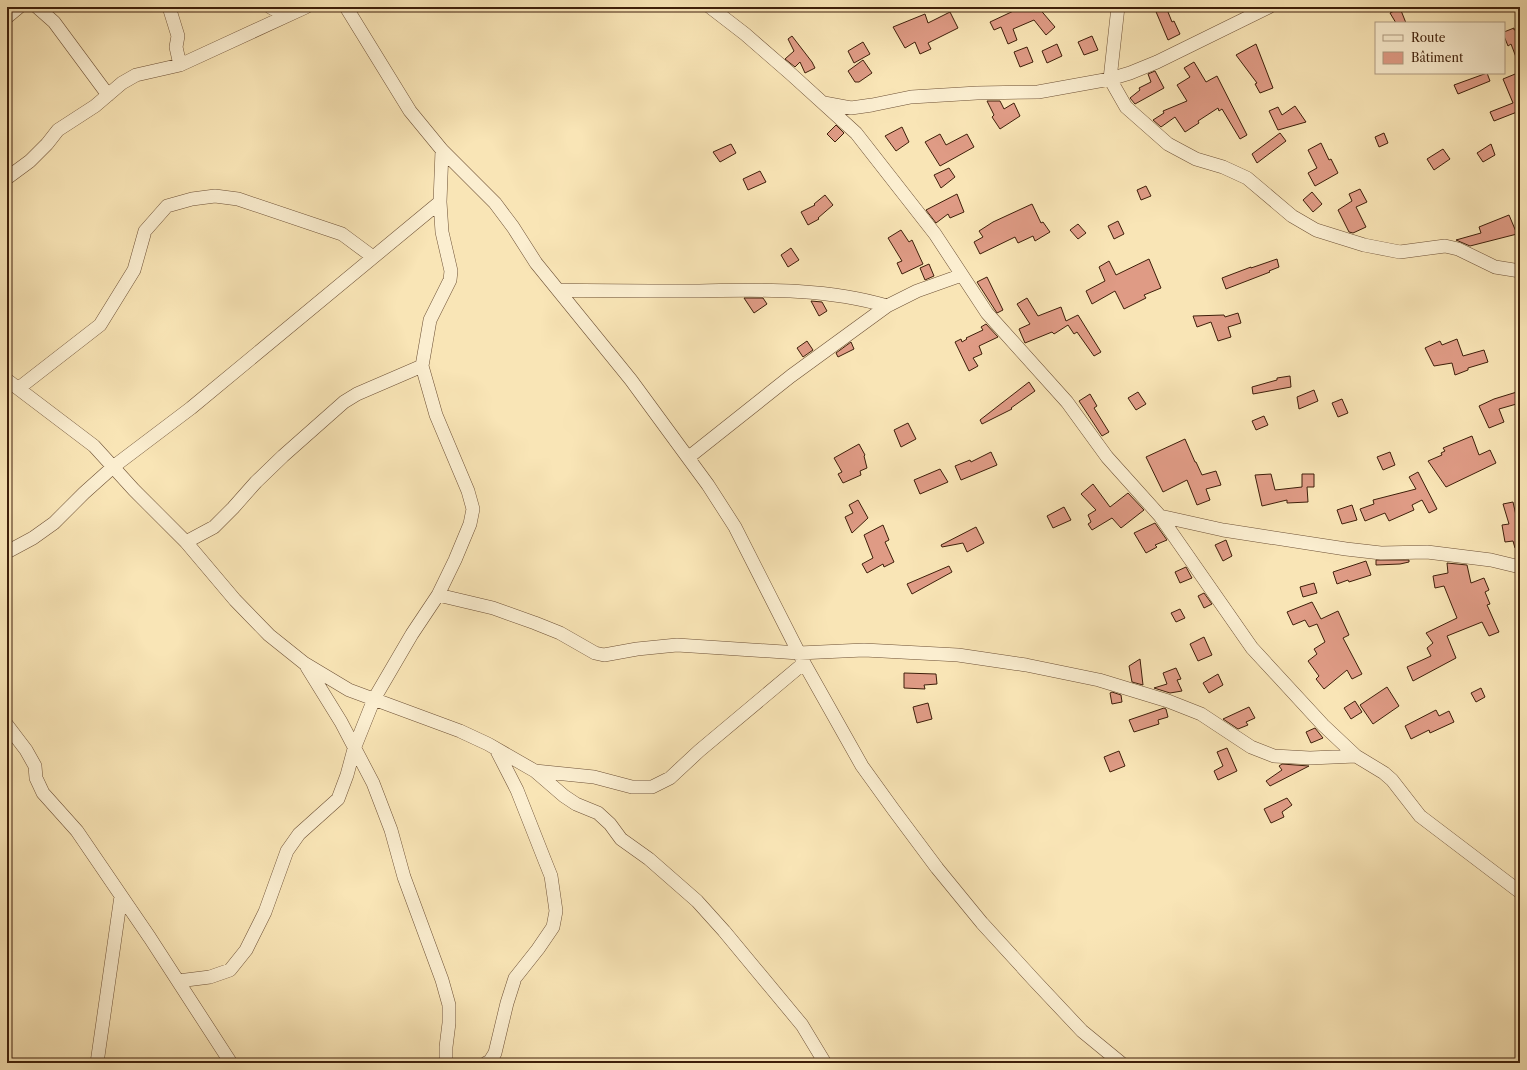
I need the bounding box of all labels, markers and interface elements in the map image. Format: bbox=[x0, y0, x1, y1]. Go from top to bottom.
legend bbox=[1375, 22, 1505, 74]
text: Route bbox=[1411, 30, 1446, 45]
text: Bâtiment bbox=[1411, 50, 1464, 65]

